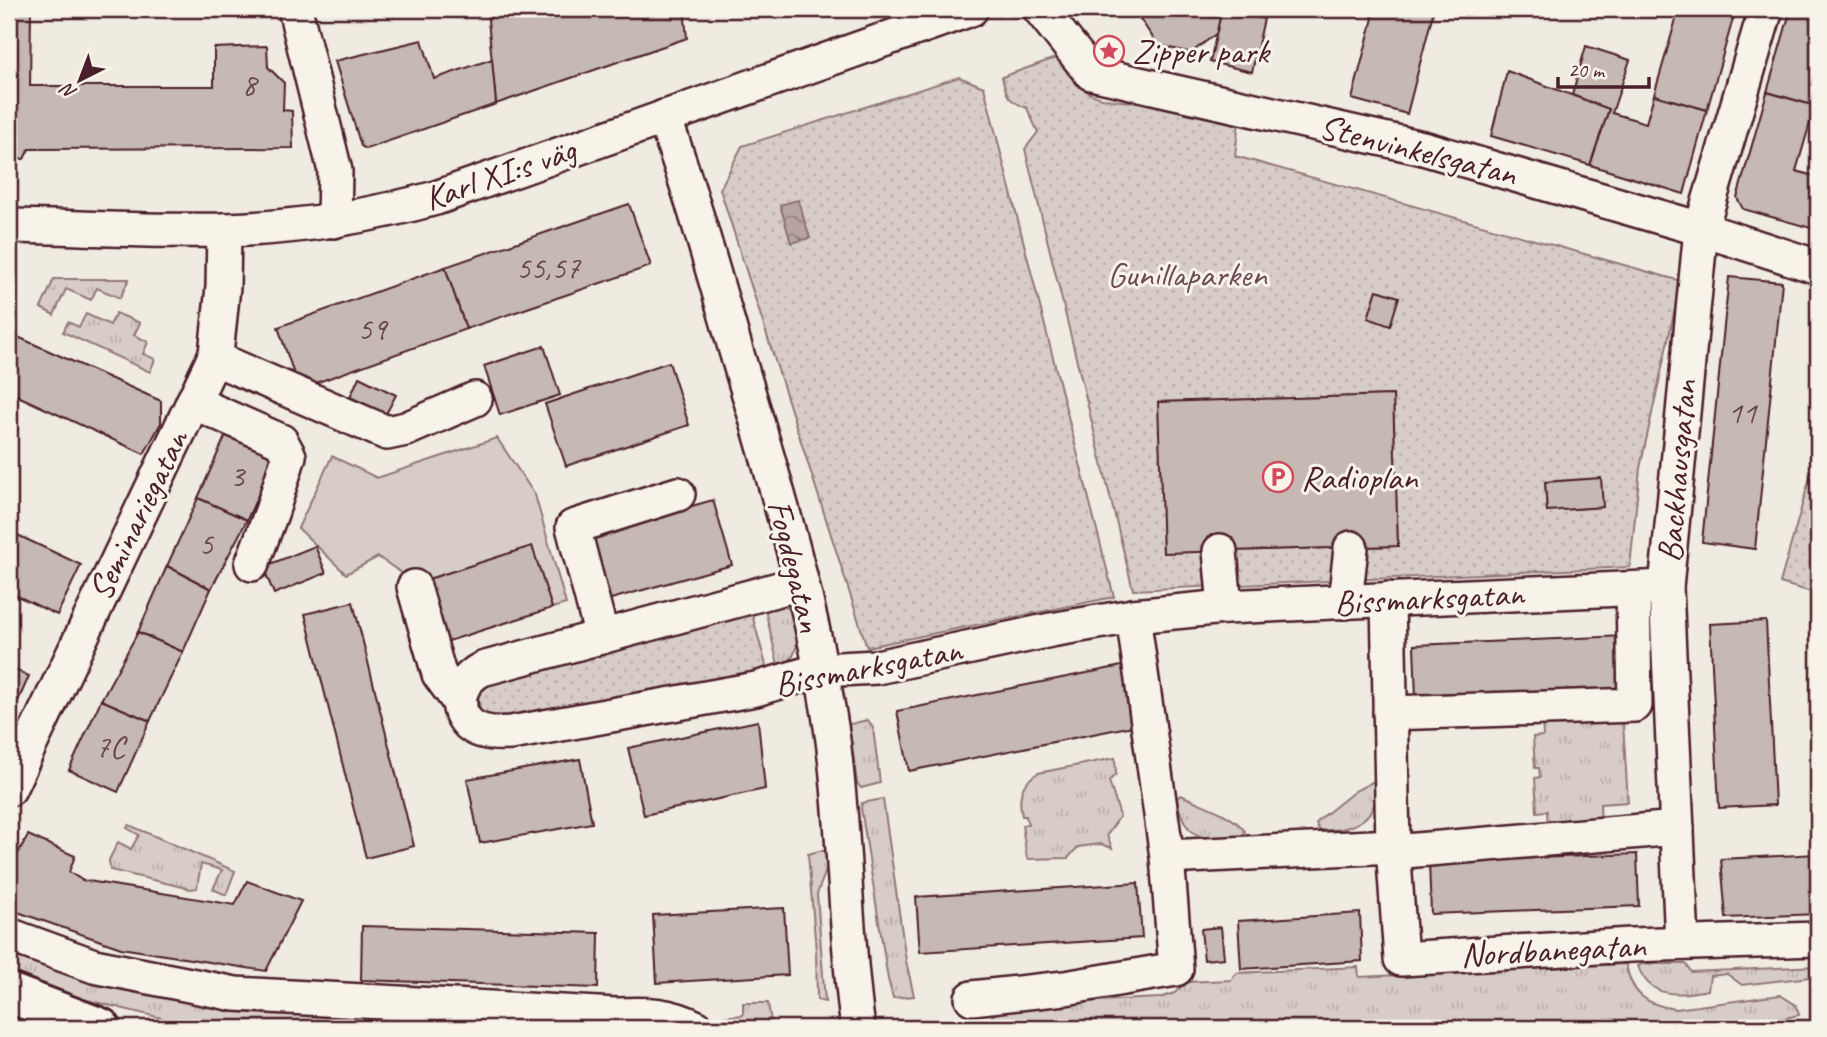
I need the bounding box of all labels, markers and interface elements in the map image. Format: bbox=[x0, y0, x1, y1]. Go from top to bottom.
place label: Zipper park bbox=[1132, 29, 1271, 74]
place icon: Zipper park bbox=[1092, 34, 1126, 68]
north arrow bbox=[46, 46, 116, 116]
scale bar bbox=[1558, 46, 1648, 90]
text: 20 m bbox=[1568, 57, 1606, 83]
house number: 8 bbox=[242, 64, 259, 105]
text: N bbox=[54, 77, 82, 105]
street label: Stenvinkelsgatan bbox=[1315, 104, 1522, 196]
street label: Karl XI:s väg bbox=[418, 127, 583, 221]
house number: 55,57 bbox=[516, 247, 582, 288]
park label: Gunillaparken bbox=[1107, 252, 1268, 297]
house number: 59 bbox=[358, 308, 389, 349]
street label: Backhausgatan bbox=[1647, 377, 1707, 564]
house number: 11 bbox=[1728, 392, 1758, 433]
street label: Seminariegatan bbox=[77, 420, 200, 607]
house number: 3 bbox=[230, 455, 247, 496]
place label: Radioplan bbox=[1301, 455, 1419, 500]
parking icon: Radioplan bbox=[1261, 460, 1295, 494]
street label: Fogdegatan bbox=[757, 495, 833, 637]
house number: 5 bbox=[199, 523, 215, 564]
street label: Bissmarksgatan bbox=[1333, 570, 1527, 625]
street label: Bissmarksgatan bbox=[771, 626, 967, 707]
house number: 7C bbox=[95, 726, 128, 767]
street label: Nordbanegatan bbox=[1459, 923, 1648, 977]

